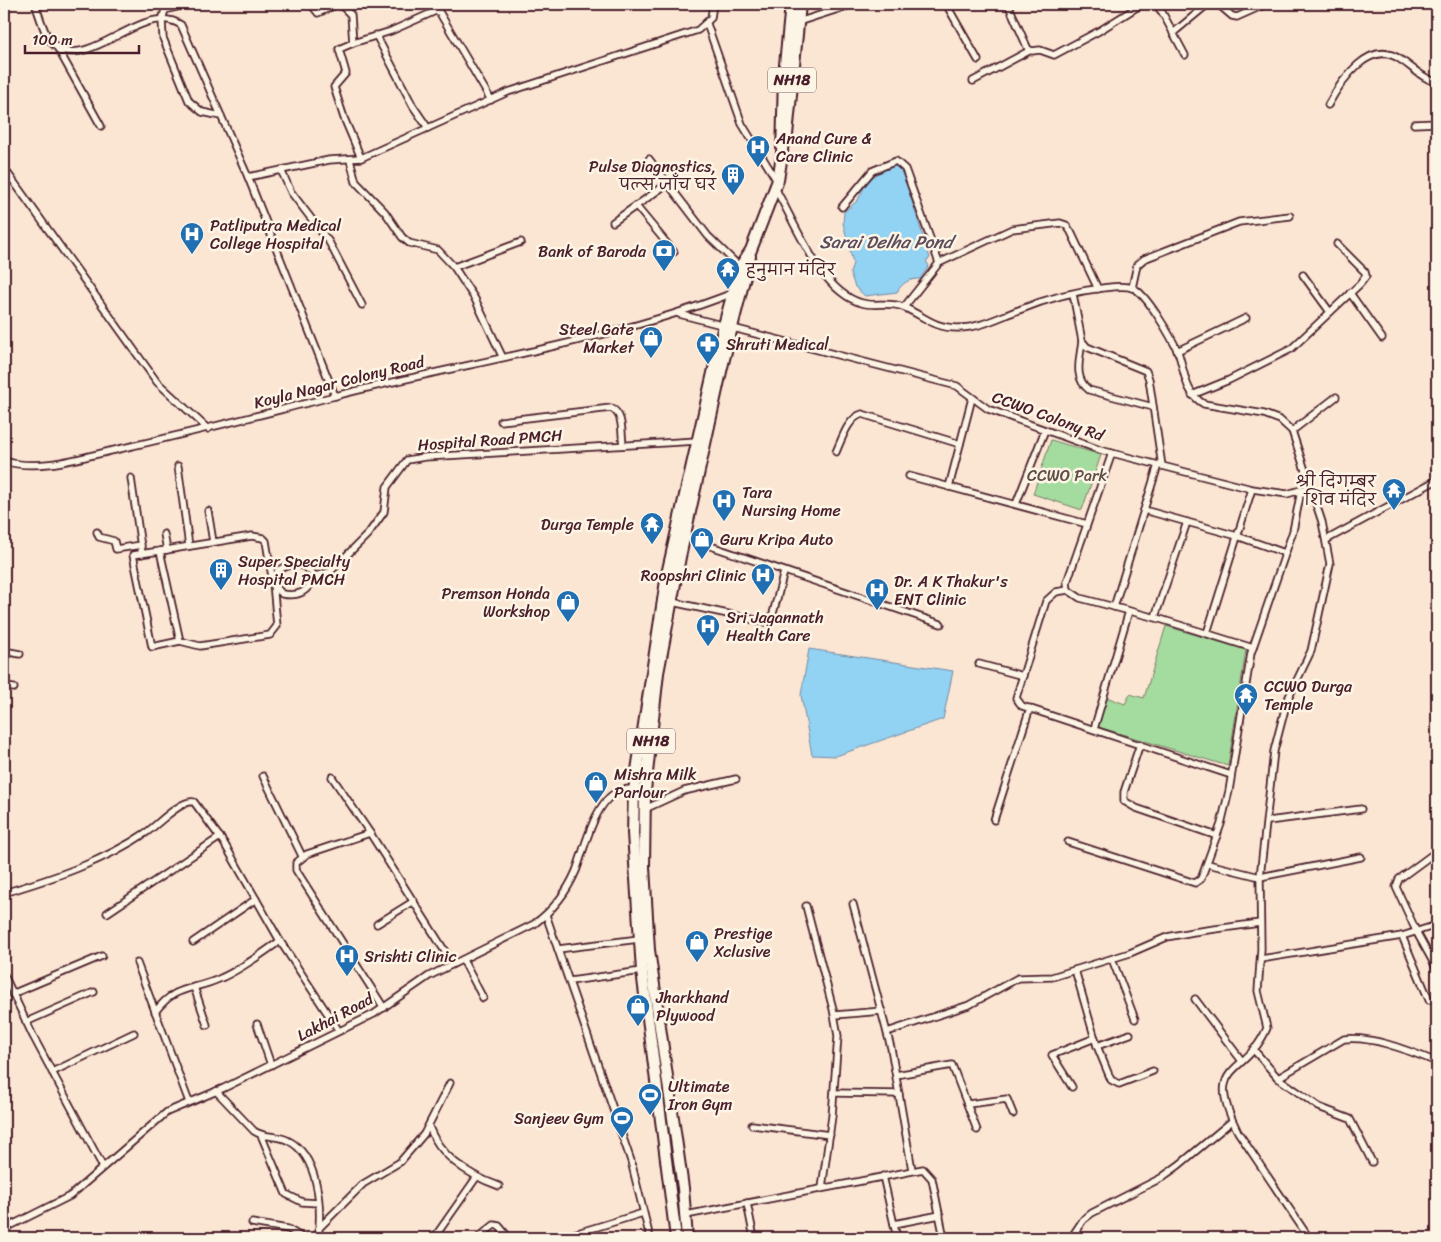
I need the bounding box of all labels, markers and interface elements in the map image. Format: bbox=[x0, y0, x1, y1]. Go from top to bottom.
scale bar bbox=[25, 22, 139, 54]
text: 100 m bbox=[32, 27, 73, 53]
road number: NH18 bbox=[768, 68, 816, 92]
place label: Anand Cure & Care Clinic bbox=[775, 124, 872, 171]
hospital icon: Anand Cure & Care Clinic bbox=[745, 134, 771, 168]
place label: Pulse Diagnostics, पल्स जाँच घर bbox=[589, 152, 717, 199]
building icon: Pulse Diagnostics, पल्स जाँच घर bbox=[720, 162, 746, 196]
place label: Patliputra Medical College Hospital bbox=[210, 211, 342, 258]
hospital icon: Patliputra Medical College Hospital bbox=[179, 221, 205, 255]
water label: Sarai Delha Pond bbox=[819, 226, 957, 258]
place label: Bank of Baroda bbox=[538, 237, 647, 266]
bank icon: Bank of Baroda bbox=[651, 238, 677, 272]
place label: हनुमान मंदिर bbox=[745, 255, 837, 284]
temple icon: हनुमान मंदिर bbox=[715, 256, 741, 290]
place label: Steel Gate Market bbox=[559, 315, 635, 362]
shop icon: Steel Gate Market bbox=[638, 325, 664, 359]
place label: Shruti Medical bbox=[726, 330, 829, 359]
pharmacy icon: Shruti Medical bbox=[695, 331, 721, 365]
street label: Koyla Nagar Colony Road bbox=[251, 346, 429, 417]
street label: CCWO Colony Rd bbox=[988, 382, 1109, 450]
street label: Hospital Road PMCH bbox=[417, 420, 564, 460]
park label: CCWO Park bbox=[1027, 461, 1108, 490]
place label: श्री दिगम्बर शिव मंदिर bbox=[1296, 467, 1377, 514]
temple icon: श्री दिगम्बर शिव मंदिर bbox=[1381, 477, 1407, 511]
place label: Tara Nursing Home bbox=[742, 478, 841, 525]
hospital icon: Tara Nursing Home bbox=[711, 488, 737, 522]
place label: Durga Temple bbox=[541, 510, 634, 539]
temple icon: Durga Temple bbox=[639, 511, 665, 545]
place label: Guru Kripa Auto bbox=[720, 525, 833, 554]
shop icon: Guru Kripa Auto bbox=[689, 526, 715, 560]
place label: Super Specialty Hospital PMCH bbox=[238, 547, 351, 594]
building icon: Super Specialty Hospital PMCH bbox=[208, 557, 234, 591]
place label: Roopshri Clinic bbox=[641, 561, 746, 590]
hospital icon: Roopshri Clinic bbox=[750, 562, 776, 596]
place label: Dr. A K Thakur's ENT Clinic bbox=[894, 567, 1008, 614]
hospital icon: Dr. A K Thakur's ENT Clinic bbox=[864, 577, 890, 611]
place label: Premson Honda Workshop bbox=[441, 579, 551, 626]
shop icon: Premson Honda Workshop bbox=[555, 589, 581, 623]
place label: Sri Jagannath Health Care bbox=[726, 603, 824, 650]
hospital icon: Sri Jagannath Health Care bbox=[695, 613, 721, 647]
place label: CCWO Durga Temple bbox=[1264, 672, 1353, 719]
temple icon: CCWO Durga Temple bbox=[1233, 682, 1259, 716]
road number: NH18 bbox=[627, 728, 675, 754]
place label: Mishra Milk Parlour bbox=[614, 760, 697, 807]
shop icon: Mishra Milk Parlour bbox=[583, 770, 609, 804]
place label: Prestige Xclusive bbox=[713, 919, 773, 966]
shop icon: Prestige Xclusive bbox=[684, 929, 710, 963]
place label: Srishti Clinic bbox=[364, 942, 456, 971]
hospital icon: Srishti Clinic bbox=[334, 943, 360, 977]
place label: Jharkhand Plywood bbox=[655, 983, 730, 1030]
street label: Lakhai Road bbox=[291, 984, 380, 1049]
shop icon: Jharkhand Plywood bbox=[625, 993, 651, 1027]
place label: Ultimate Iron Gym bbox=[667, 1072, 732, 1119]
sports icon: Ultimate Iron Gym bbox=[637, 1082, 663, 1116]
place label: Sanjeev Gym bbox=[514, 1104, 604, 1133]
sports icon: Sanjeev Gym bbox=[609, 1105, 635, 1139]

